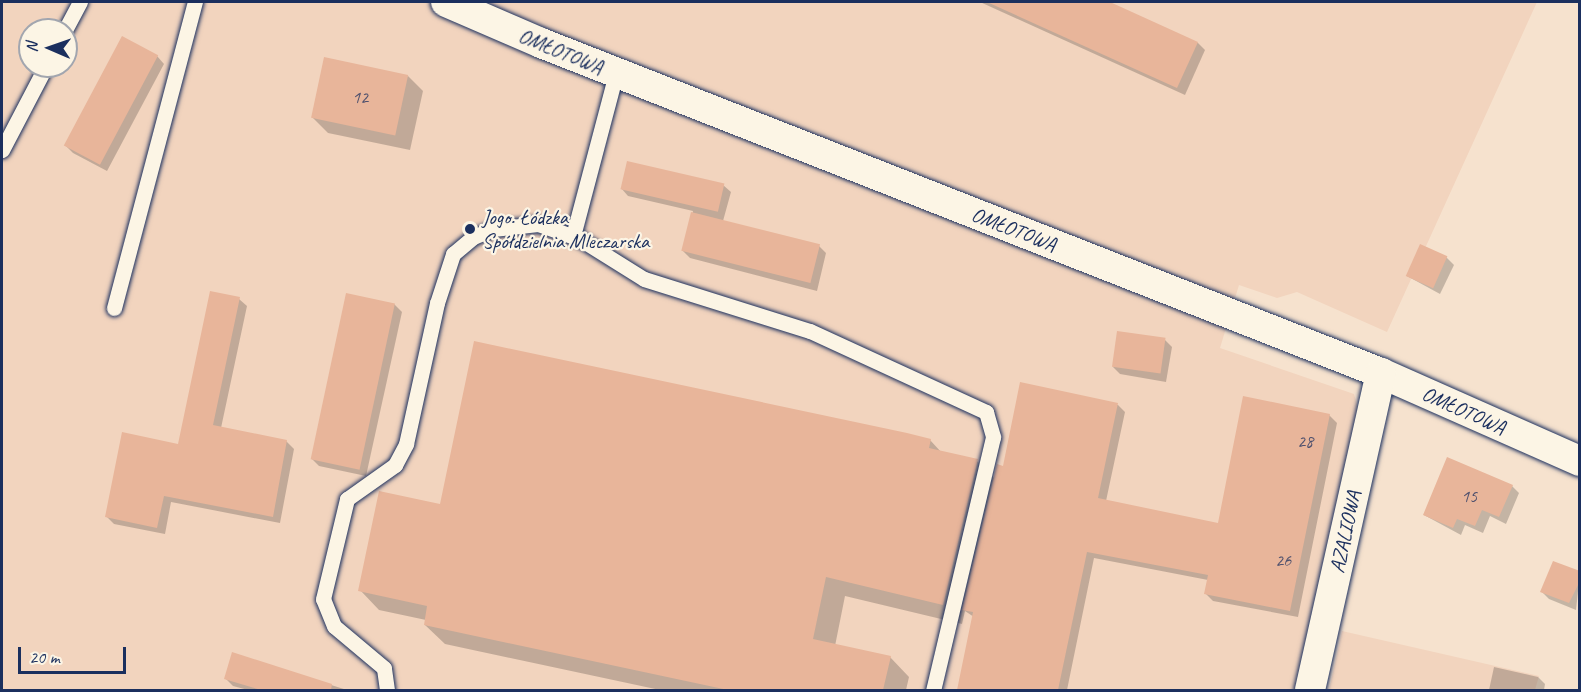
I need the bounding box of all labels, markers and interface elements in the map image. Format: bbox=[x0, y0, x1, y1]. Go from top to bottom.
north arrow bbox=[18, 18, 78, 78]
street label: OMŁOTOWA bbox=[515, 23, 607, 79]
text: N bbox=[22, 42, 42, 53]
house number: 12 bbox=[352, 86, 368, 108]
street label: OMŁOTOWA bbox=[968, 201, 1060, 257]
place label: Jogo. Łódzka Spółdzielnia Mleczarska bbox=[482, 204, 648, 254]
marker: Jogo. Łódzka Spółdzielnia Mleczarska bbox=[463, 222, 477, 236]
street label: OMŁOTOWA bbox=[1418, 380, 1510, 440]
house number: 28 bbox=[1297, 430, 1313, 452]
house number: 15 bbox=[1461, 485, 1477, 507]
street label: AZALIOWA bbox=[1324, 489, 1366, 575]
house number: 26 bbox=[1275, 549, 1291, 571]
scale bar bbox=[21, 635, 129, 673]
text: 20 m bbox=[29, 646, 60, 668]

